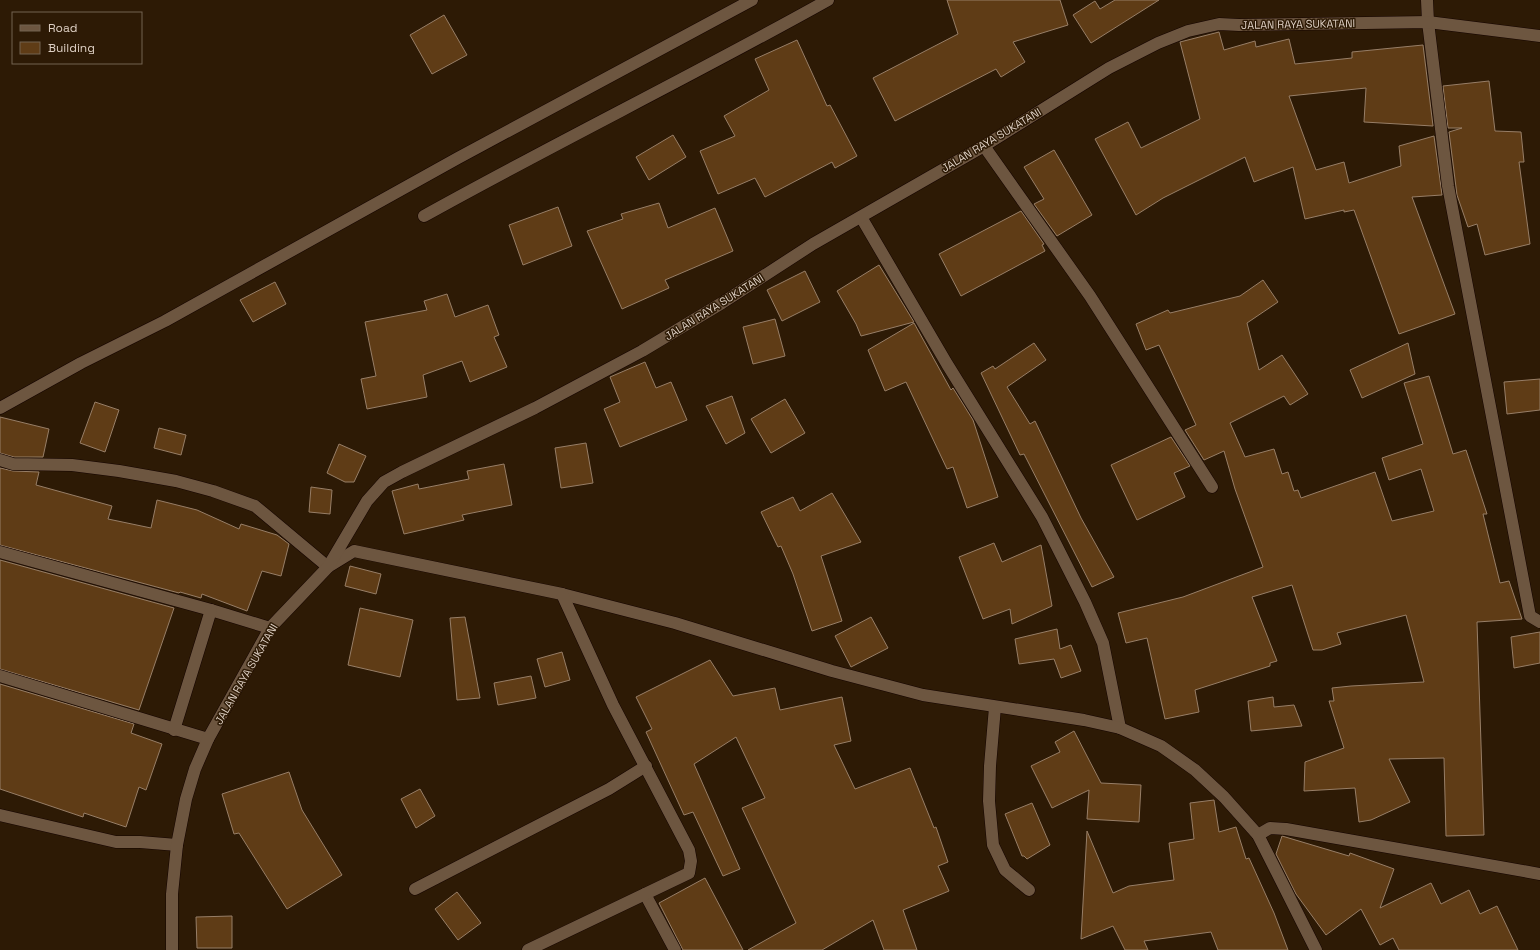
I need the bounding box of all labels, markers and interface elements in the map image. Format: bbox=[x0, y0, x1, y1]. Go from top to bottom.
legend bbox=[12, 12, 142, 64]
street label: JALAN RAYA SUKATANI bbox=[1241, 16, 1355, 32]
text: Road bbox=[48, 20, 77, 36]
text: Building bbox=[48, 40, 95, 56]
street label: JALAN RAYA SUKATANI bbox=[938, 105, 1044, 175]
street label: JALAN RAYA SUKATANI bbox=[662, 271, 766, 343]
street label: JALAN RAYA SUKATANI bbox=[211, 621, 281, 727]

